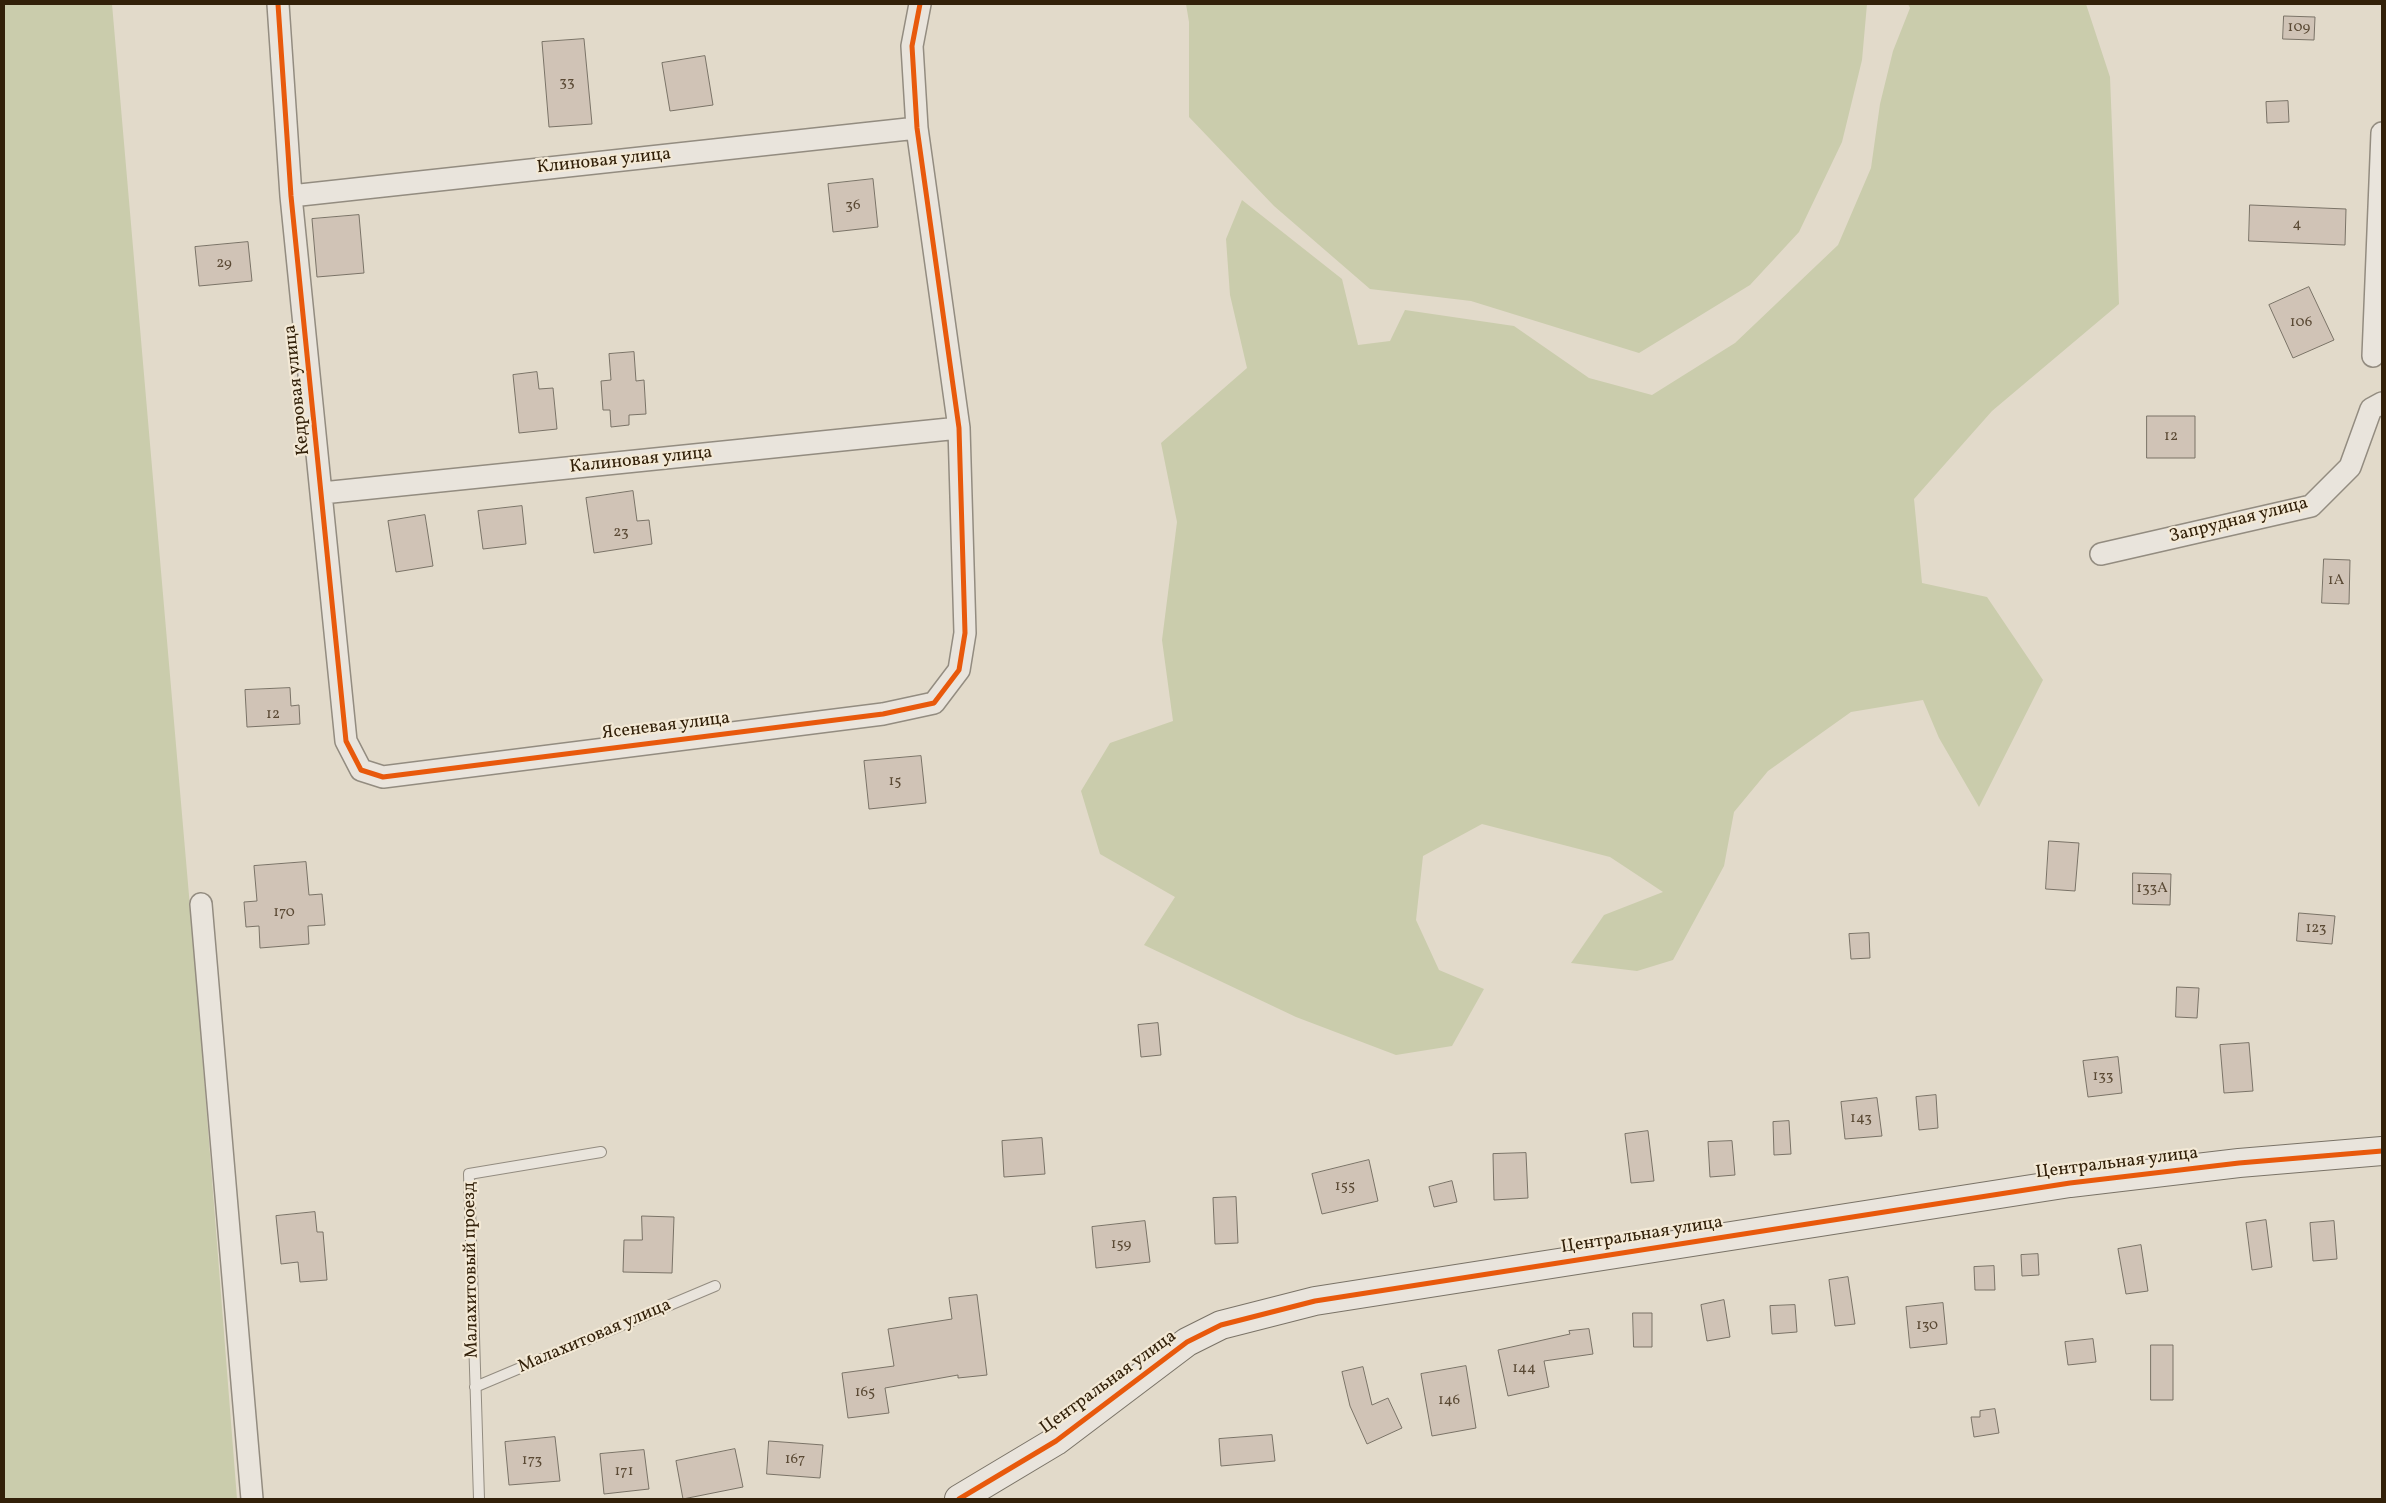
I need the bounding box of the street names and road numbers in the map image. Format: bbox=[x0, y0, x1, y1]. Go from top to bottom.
street label: Клиновая улица bbox=[536, 144, 672, 180]
street label: Кедровая улица bbox=[280, 324, 316, 456]
street label: Калиновая улица bbox=[568, 443, 714, 479]
street label: Запрудная улица bbox=[2167, 493, 2311, 549]
street label: Ясеневая улица bbox=[601, 708, 731, 746]
street label: Центральная улица bbox=[2035, 1143, 2199, 1185]
street label: Малахитовый проезд bbox=[460, 1182, 484, 1358]
street label: Центральная улица bbox=[1560, 1213, 1724, 1259]
street label: Малахитовая улица bbox=[515, 1295, 675, 1379]
street label: Центральная улица bbox=[1037, 1326, 1181, 1440]

